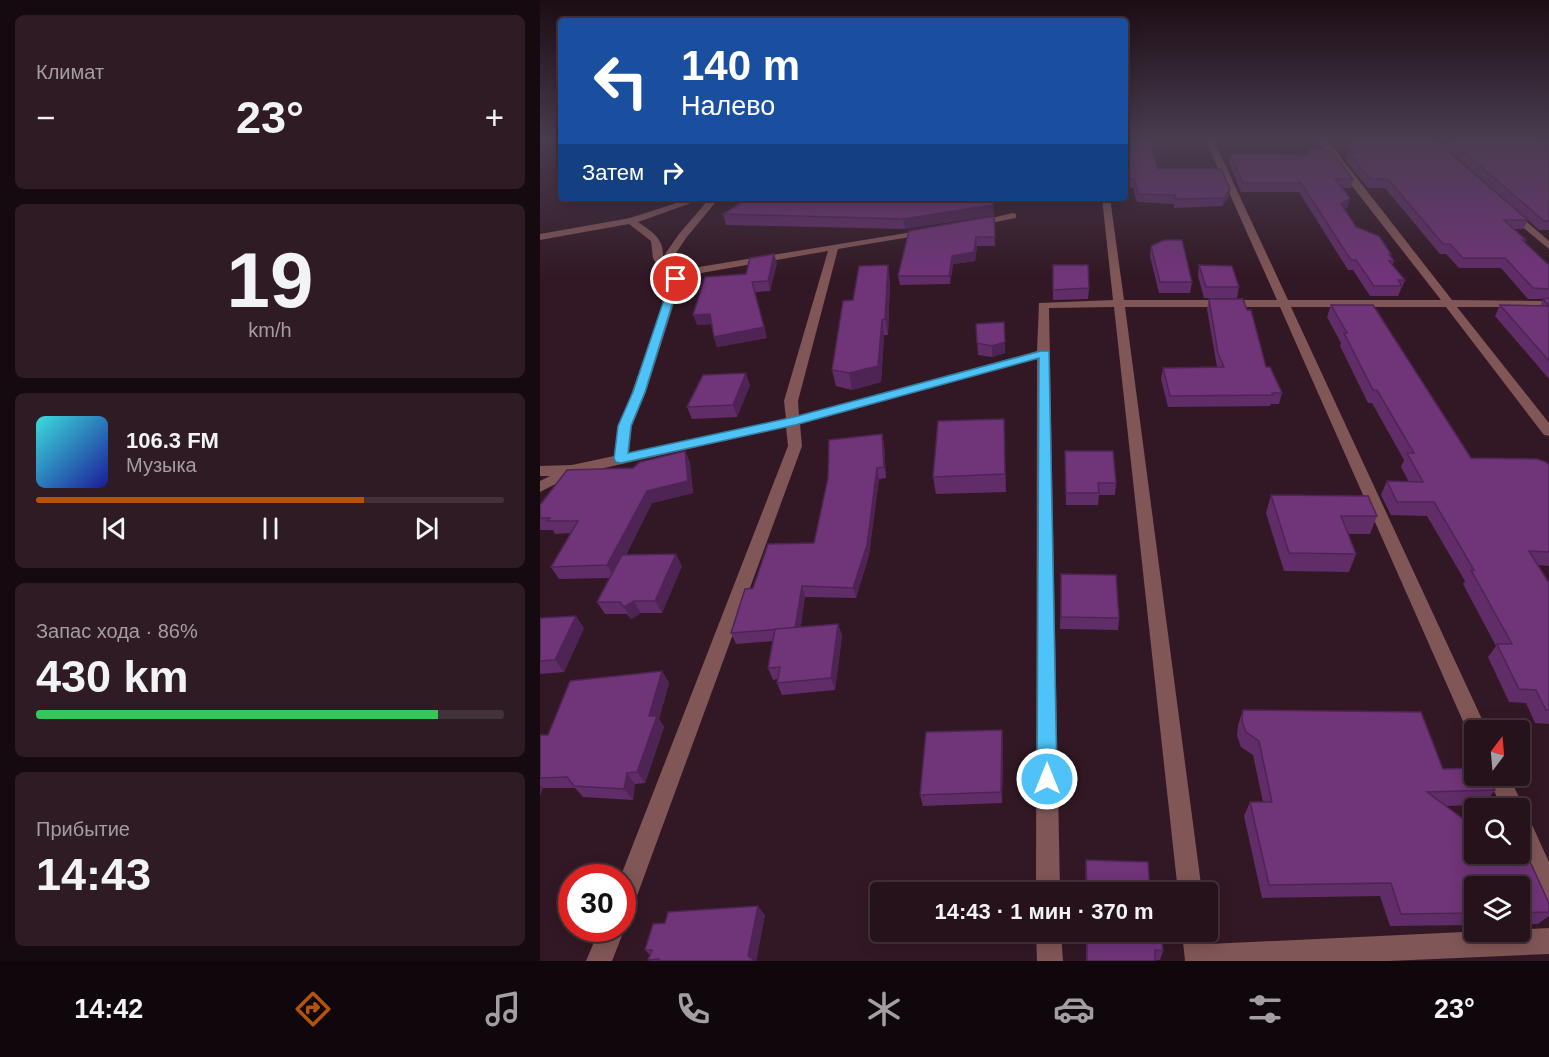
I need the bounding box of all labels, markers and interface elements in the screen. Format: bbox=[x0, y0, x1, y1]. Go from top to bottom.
icon: left bbox=[582, 42, 660, 120]
text: 140 m bbox=[681, 42, 800, 89]
text: Климат bbox=[36, 61, 104, 83]
text: Налево bbox=[681, 91, 775, 121]
text: 23° bbox=[236, 92, 304, 143]
text: − bbox=[36, 99, 55, 136]
text: + bbox=[485, 99, 504, 136]
icon: right bbox=[656, 156, 689, 189]
text: Затем bbox=[582, 160, 644, 185]
text: 19 bbox=[227, 236, 313, 324]
pin bbox=[650, 253, 701, 304]
icon: arrive bbox=[659, 262, 692, 295]
text: km/h bbox=[248, 319, 292, 341]
text: 106.3 FM bbox=[126, 428, 219, 453]
text: Музыка bbox=[126, 454, 197, 476]
icon: previous bbox=[98, 512, 131, 545]
icon: pause bbox=[254, 512, 287, 545]
icon: next bbox=[410, 512, 443, 545]
text: Запас хода · 86% bbox=[36, 620, 198, 642]
text: 430 km bbox=[36, 651, 189, 702]
north arrow bbox=[1464, 720, 1530, 786]
map controls bbox=[1464, 720, 1530, 942]
position arrow bbox=[1015, 747, 1079, 811]
button: search bbox=[1464, 798, 1530, 864]
text: Прибытие bbox=[36, 818, 130, 840]
text: 14:43 bbox=[36, 849, 151, 900]
speed limit sign: 30 bbox=[558, 864, 636, 942]
button: layers bbox=[1464, 876, 1530, 942]
text: 14:43 · 1 мин · 370 m bbox=[934, 899, 1154, 924]
icon: directions bbox=[292, 988, 334, 1030]
icon: music bbox=[482, 988, 524, 1030]
icon: phone bbox=[672, 988, 714, 1030]
icon: climate bbox=[863, 988, 905, 1030]
icon: car bbox=[1053, 988, 1095, 1030]
icon: filters bbox=[1244, 988, 1286, 1030]
text: 14:42 bbox=[74, 994, 143, 1024]
text: 23° bbox=[1434, 994, 1475, 1024]

